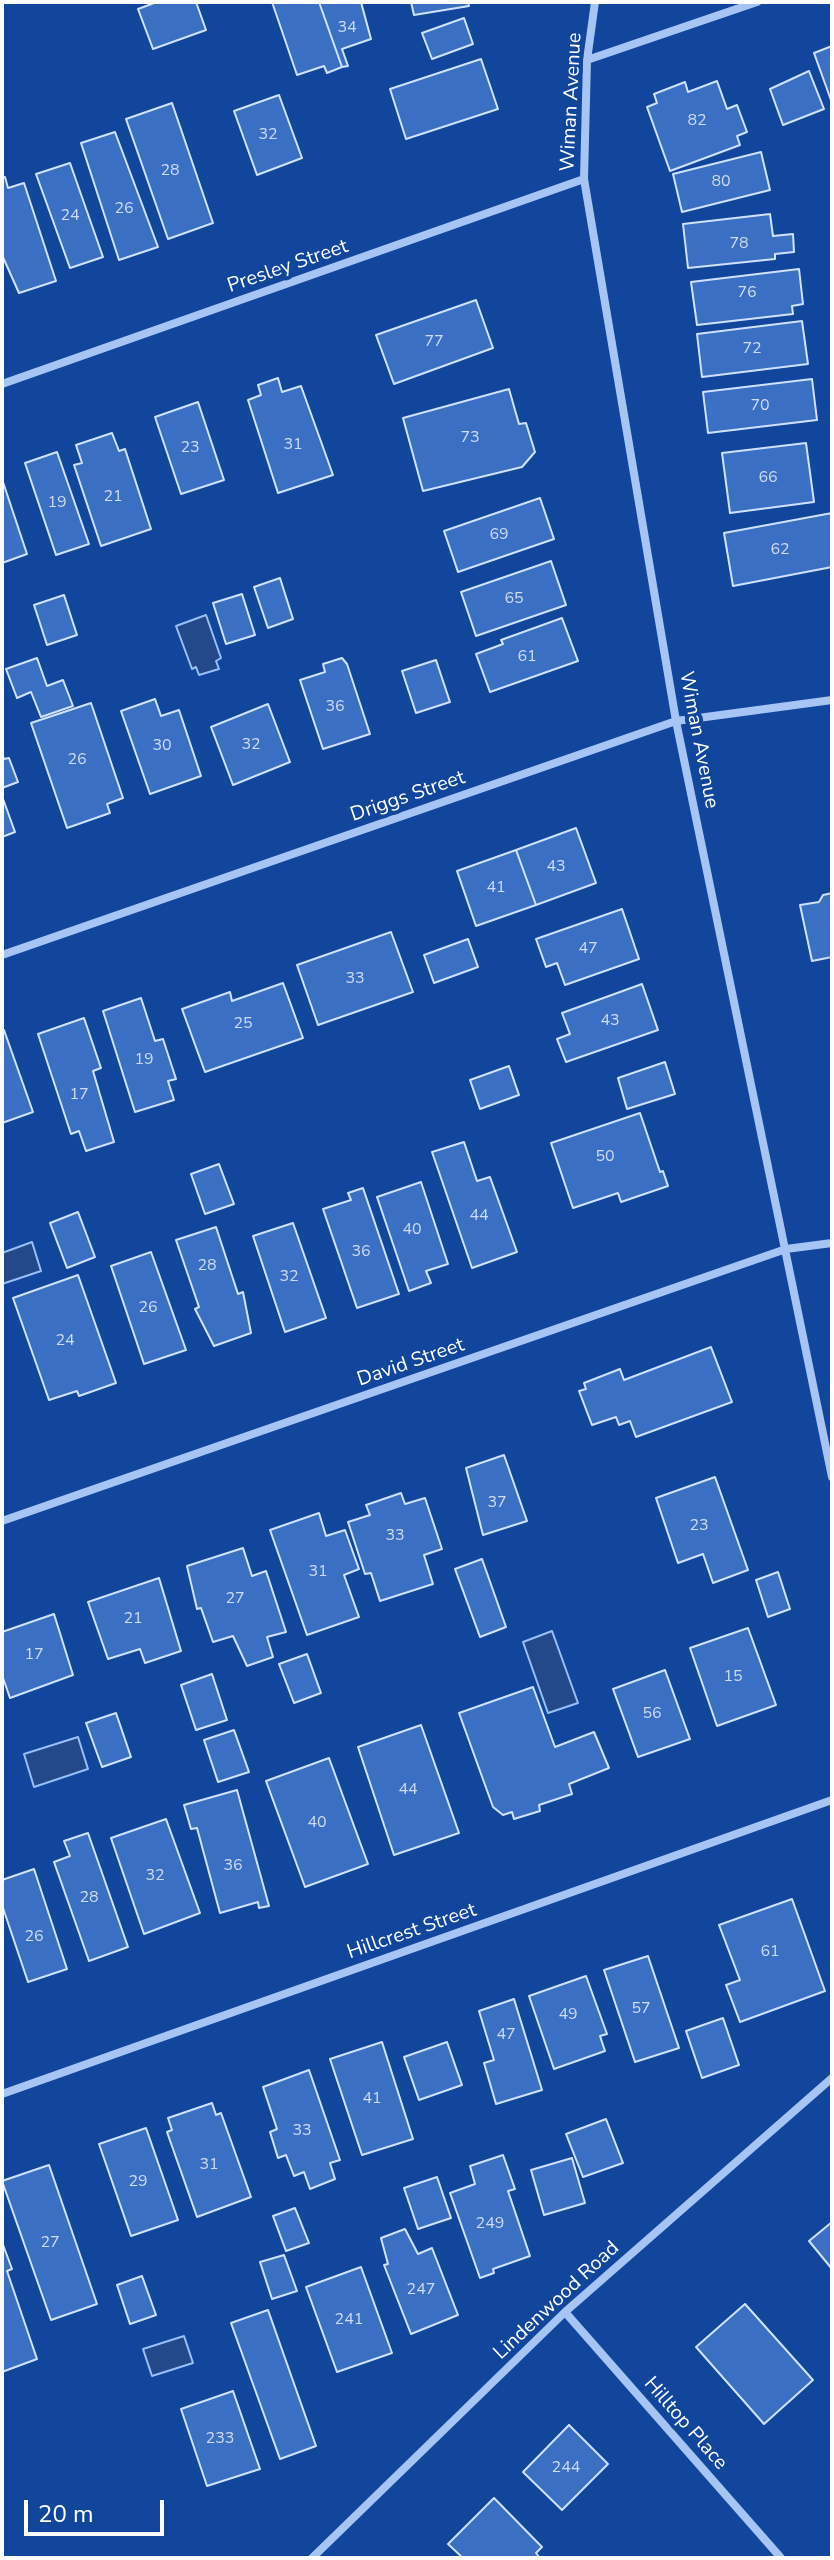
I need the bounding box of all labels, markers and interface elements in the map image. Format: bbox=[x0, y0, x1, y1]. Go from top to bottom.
house number: 34 bbox=[337, 18, 357, 38]
street label: Wiman Avenue bbox=[556, 32, 588, 172]
house number: 82 bbox=[687, 111, 707, 131]
house number: 32 bbox=[258, 125, 278, 145]
house number: 28 bbox=[160, 161, 180, 181]
house number: 80 bbox=[711, 172, 731, 192]
house number: 26 bbox=[114, 199, 134, 219]
house number: 24 bbox=[60, 206, 80, 226]
house number: 78 bbox=[729, 234, 749, 254]
street label: Presley Street bbox=[224, 235, 352, 299]
house number: 76 bbox=[737, 283, 757, 303]
house number: 77 bbox=[424, 332, 444, 352]
house number: 72 bbox=[742, 339, 762, 359]
house number: 70 bbox=[750, 396, 770, 416]
house number: 73 bbox=[460, 428, 480, 448]
house number: 31 bbox=[283, 435, 303, 455]
house number: 23 bbox=[180, 438, 200, 458]
house number: 66 bbox=[758, 468, 778, 488]
house number: 21 bbox=[103, 487, 123, 507]
house number: 19 bbox=[47, 493, 67, 513]
house number: 69 bbox=[489, 525, 509, 545]
house number: 62 bbox=[770, 540, 790, 560]
house number: 65 bbox=[504, 589, 524, 609]
house number: 61 bbox=[517, 647, 537, 667]
street label: Wiman Avenue bbox=[673, 670, 723, 810]
house number: 36 bbox=[325, 697, 345, 717]
house number: 32 bbox=[241, 735, 261, 755]
house number: 30 bbox=[152, 736, 172, 756]
house number: 26 bbox=[67, 750, 87, 770]
street label: Driggs Street bbox=[348, 766, 468, 828]
house number: 43 bbox=[546, 857, 566, 877]
house number: 41 bbox=[486, 878, 506, 898]
house number: 47 bbox=[578, 939, 598, 959]
house number: 33 bbox=[345, 969, 365, 989]
house number: 43 bbox=[600, 1011, 620, 1031]
house number: 25 bbox=[233, 1014, 253, 1034]
house number: 19 bbox=[134, 1050, 154, 1070]
house number: 17 bbox=[69, 1085, 89, 1105]
house number: 50 bbox=[595, 1147, 615, 1167]
house number: 44 bbox=[469, 1206, 489, 1226]
house number: 40 bbox=[402, 1220, 422, 1240]
house number: 36 bbox=[351, 1242, 371, 1262]
house number: 28 bbox=[197, 1256, 217, 1276]
house number: 32 bbox=[279, 1267, 299, 1287]
house number: 26 bbox=[138, 1298, 158, 1318]
house number: 24 bbox=[55, 1331, 75, 1351]
street label: David Street bbox=[354, 1333, 468, 1393]
house number: 37 bbox=[487, 1493, 507, 1513]
house number: 23 bbox=[689, 1516, 709, 1536]
house number: 33 bbox=[385, 1526, 405, 1546]
house number: 31 bbox=[308, 1562, 328, 1582]
house number: 27 bbox=[225, 1589, 245, 1609]
house number: 21 bbox=[123, 1609, 143, 1629]
house number: 17 bbox=[24, 1645, 44, 1665]
house number: 15 bbox=[723, 1667, 743, 1687]
house number: 56 bbox=[642, 1704, 662, 1724]
house number: 44 bbox=[398, 1780, 418, 1800]
house number: 40 bbox=[307, 1813, 327, 1833]
house number: 36 bbox=[223, 1856, 243, 1876]
house number: 32 bbox=[145, 1866, 165, 1886]
house number: 28 bbox=[79, 1888, 99, 1908]
street label: Hillcrest Street bbox=[344, 1899, 480, 1965]
house number: 26 bbox=[24, 1927, 44, 1947]
house number: 61 bbox=[760, 1942, 780, 1962]
house number: 57 bbox=[631, 1999, 651, 2019]
house number: 49 bbox=[558, 2005, 578, 2025]
house number: 47 bbox=[496, 2025, 516, 2045]
house number: 41 bbox=[362, 2089, 382, 2109]
house number: 33 bbox=[292, 2121, 312, 2141]
house number: 31 bbox=[199, 2155, 219, 2175]
house number: 29 bbox=[128, 2172, 148, 2192]
house number: 249 bbox=[476, 2214, 504, 2234]
house number: 27 bbox=[40, 2233, 60, 2253]
street label: Lindenwood Road bbox=[489, 2237, 625, 2365]
house number: 247 bbox=[407, 2280, 435, 2300]
house number: 241 bbox=[335, 2310, 363, 2330]
street label: Hilltop Place bbox=[638, 2373, 732, 2475]
house number: 233 bbox=[206, 2429, 234, 2449]
house number: 244 bbox=[552, 2458, 580, 2478]
scale bar bbox=[28, 2484, 168, 2534]
text: 20 m bbox=[38, 2498, 94, 2530]

